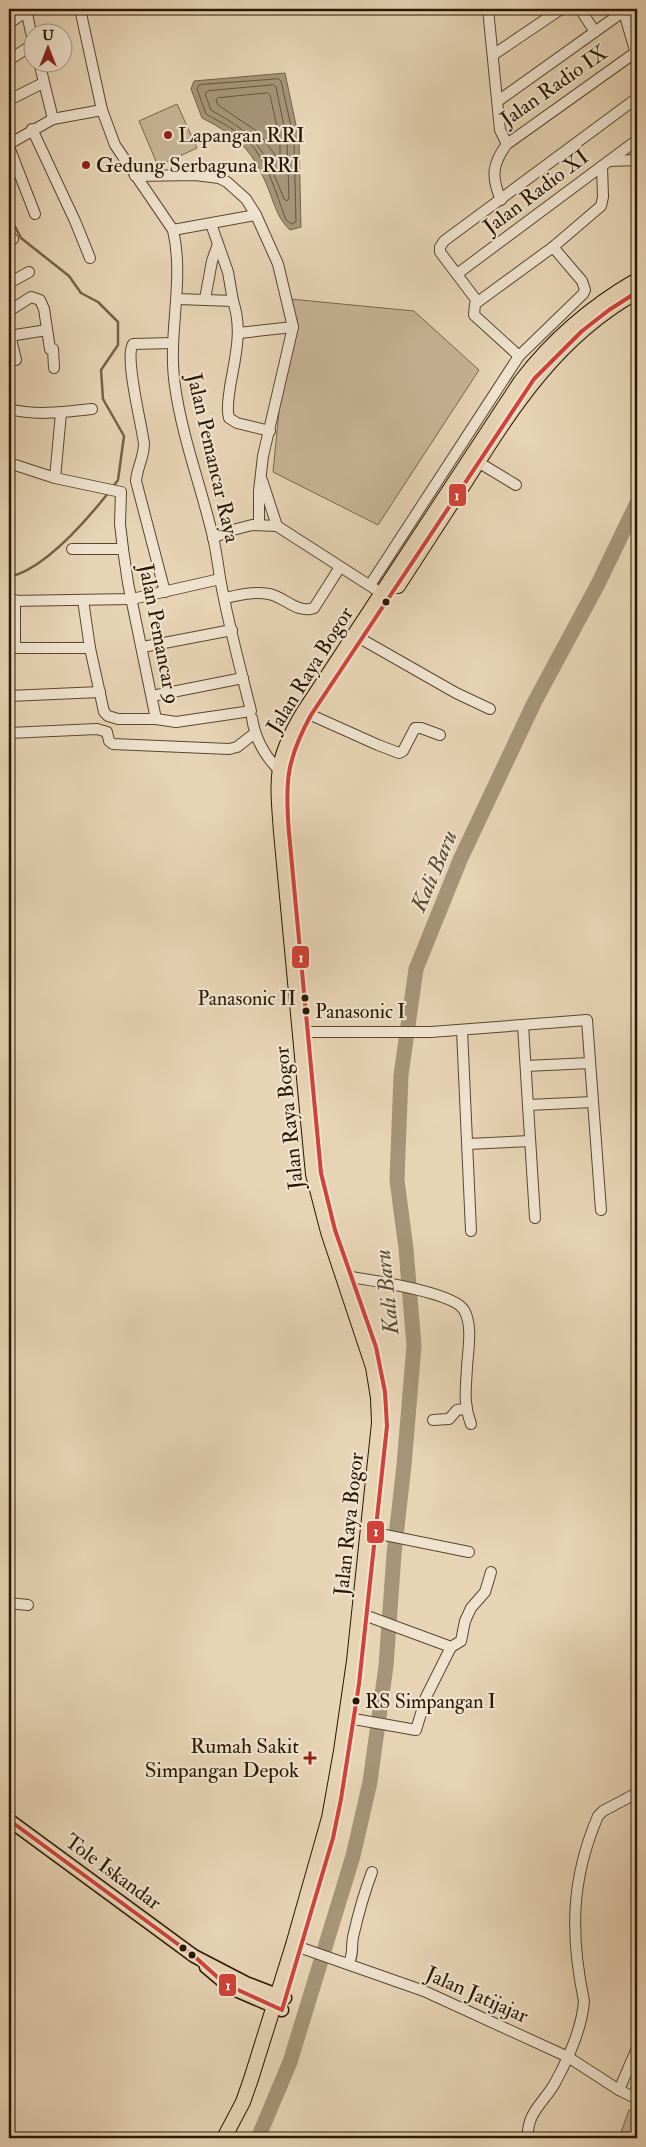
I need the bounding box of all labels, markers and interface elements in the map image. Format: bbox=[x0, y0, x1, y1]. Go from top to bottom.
north arrow bbox=[22, 22, 72, 72]
text: U bbox=[42, 27, 54, 44]
street label: Jalan Radio IX bbox=[494, 39, 613, 133]
place label: Lapangan RRI bbox=[178, 122, 305, 149]
marker: Lapangan RRI bbox=[162, 129, 174, 141]
street label: Jalan Radio XI bbox=[477, 144, 594, 241]
place label: Gedung Serbaguna RRI bbox=[96, 152, 300, 179]
marker: Gedung Serbaguna RRI bbox=[80, 159, 92, 171]
street label: Jalan Pemancar Raya bbox=[180, 370, 246, 546]
line badge: 1 bbox=[448, 483, 467, 507]
text: 1 bbox=[455, 487, 460, 504]
street label: Jalan Pemancar 9 bbox=[132, 561, 186, 706]
unlabelled marker bbox=[381, 597, 391, 607]
street label: Jalan Raya Bogor bbox=[260, 602, 360, 739]
water label: Kali Baru bbox=[404, 826, 464, 917]
line badge: 1 bbox=[291, 945, 310, 969]
text: 1 bbox=[299, 949, 304, 966]
place label: Panasonic II bbox=[198, 986, 296, 1011]
marker: Panasonic II bbox=[300, 993, 310, 1003]
place label: Panasonic I bbox=[315, 999, 405, 1024]
marker: Panasonic I bbox=[301, 1006, 311, 1016]
street label: Jalan Raya Bogor bbox=[268, 1045, 310, 1192]
water label: Kali Baru bbox=[369, 1248, 405, 1337]
street label: Jalan Raya Bogor bbox=[328, 1451, 370, 1598]
line badge: 1 bbox=[366, 1520, 385, 1544]
text: 1 bbox=[374, 1523, 379, 1540]
place label: RS Simpangan I bbox=[365, 1689, 496, 1715]
marker: RS Simpangan I bbox=[351, 1696, 361, 1706]
place label: Rumah Sakit Simpangan Depok bbox=[145, 1733, 299, 1784]
marker: Rumah Sakit Simpangan Depok bbox=[303, 1751, 317, 1765]
street label: Tole Iskandar bbox=[59, 1828, 167, 1916]
unlabelled marker bbox=[178, 1943, 188, 1953]
unlabelled marker bbox=[187, 1950, 197, 1960]
street label: Jalan Jatijajar bbox=[420, 1960, 533, 2030]
line badge: 1 bbox=[218, 1973, 237, 1997]
text: 1 bbox=[226, 1977, 231, 1994]

